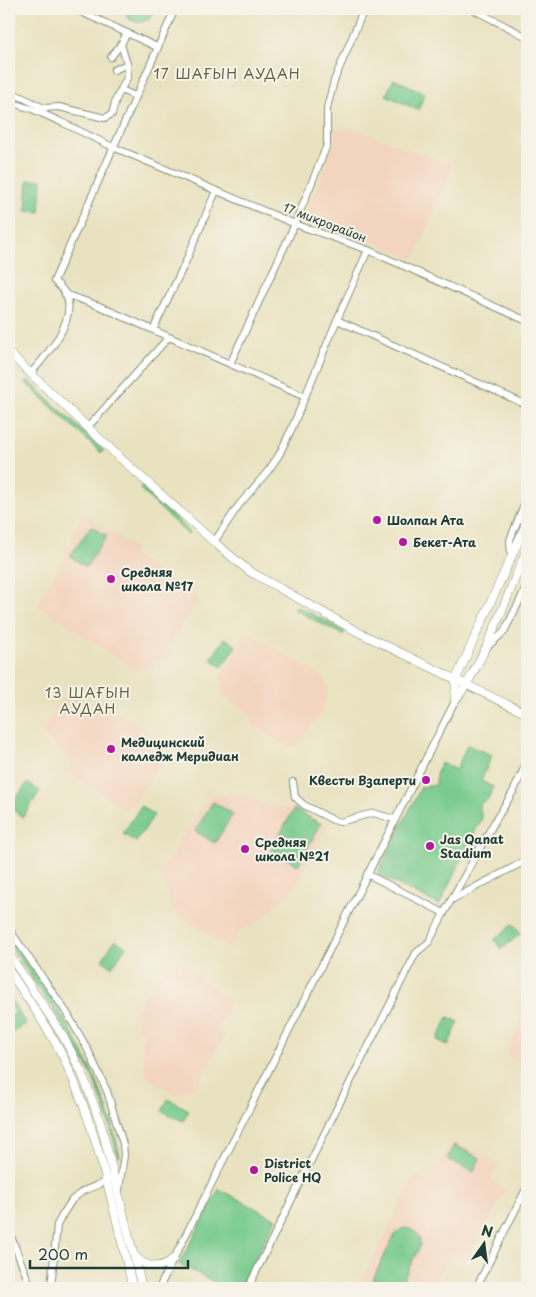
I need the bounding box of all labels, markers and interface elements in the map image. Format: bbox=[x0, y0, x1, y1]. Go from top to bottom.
district label: 17 ШАҒЫН АУДАН bbox=[153, 63, 301, 84]
street label: 17 микрорайон bbox=[280, 198, 370, 246]
place label: Шолпан Ата bbox=[387, 511, 465, 529]
marker: Шолпан Ата bbox=[371, 514, 383, 526]
place label: Бекет-Ата bbox=[413, 533, 477, 551]
marker: Бекет-Ата bbox=[397, 536, 409, 548]
place label: Средняя школа №17 bbox=[121, 563, 194, 595]
marker: Средняя школа №17 bbox=[105, 573, 117, 585]
district label: 13 ШАҒЫН АУДАН bbox=[45, 682, 131, 719]
place label: Медицинский колледж Меридиан bbox=[121, 733, 239, 765]
marker: Медицинский колледж Меридиан bbox=[105, 743, 117, 755]
place label: Квесты Взаперти bbox=[309, 771, 416, 789]
marker: Квесты Взаперти bbox=[420, 774, 432, 786]
place label: Jas Qanat Stadium bbox=[440, 830, 504, 862]
place label: Средняя школа №21 bbox=[255, 833, 329, 865]
marker: Jas Qanat Stadium bbox=[424, 840, 436, 852]
marker: Средняя школа №21 bbox=[239, 843, 251, 855]
place label: District Police HQ bbox=[264, 1154, 321, 1186]
marker: District Police HQ bbox=[248, 1164, 260, 1176]
text: N bbox=[479, 1219, 495, 1242]
north arrow bbox=[458, 1220, 508, 1270]
scale bar bbox=[30, 1237, 188, 1269]
text: 200 m bbox=[38, 1242, 88, 1265]

